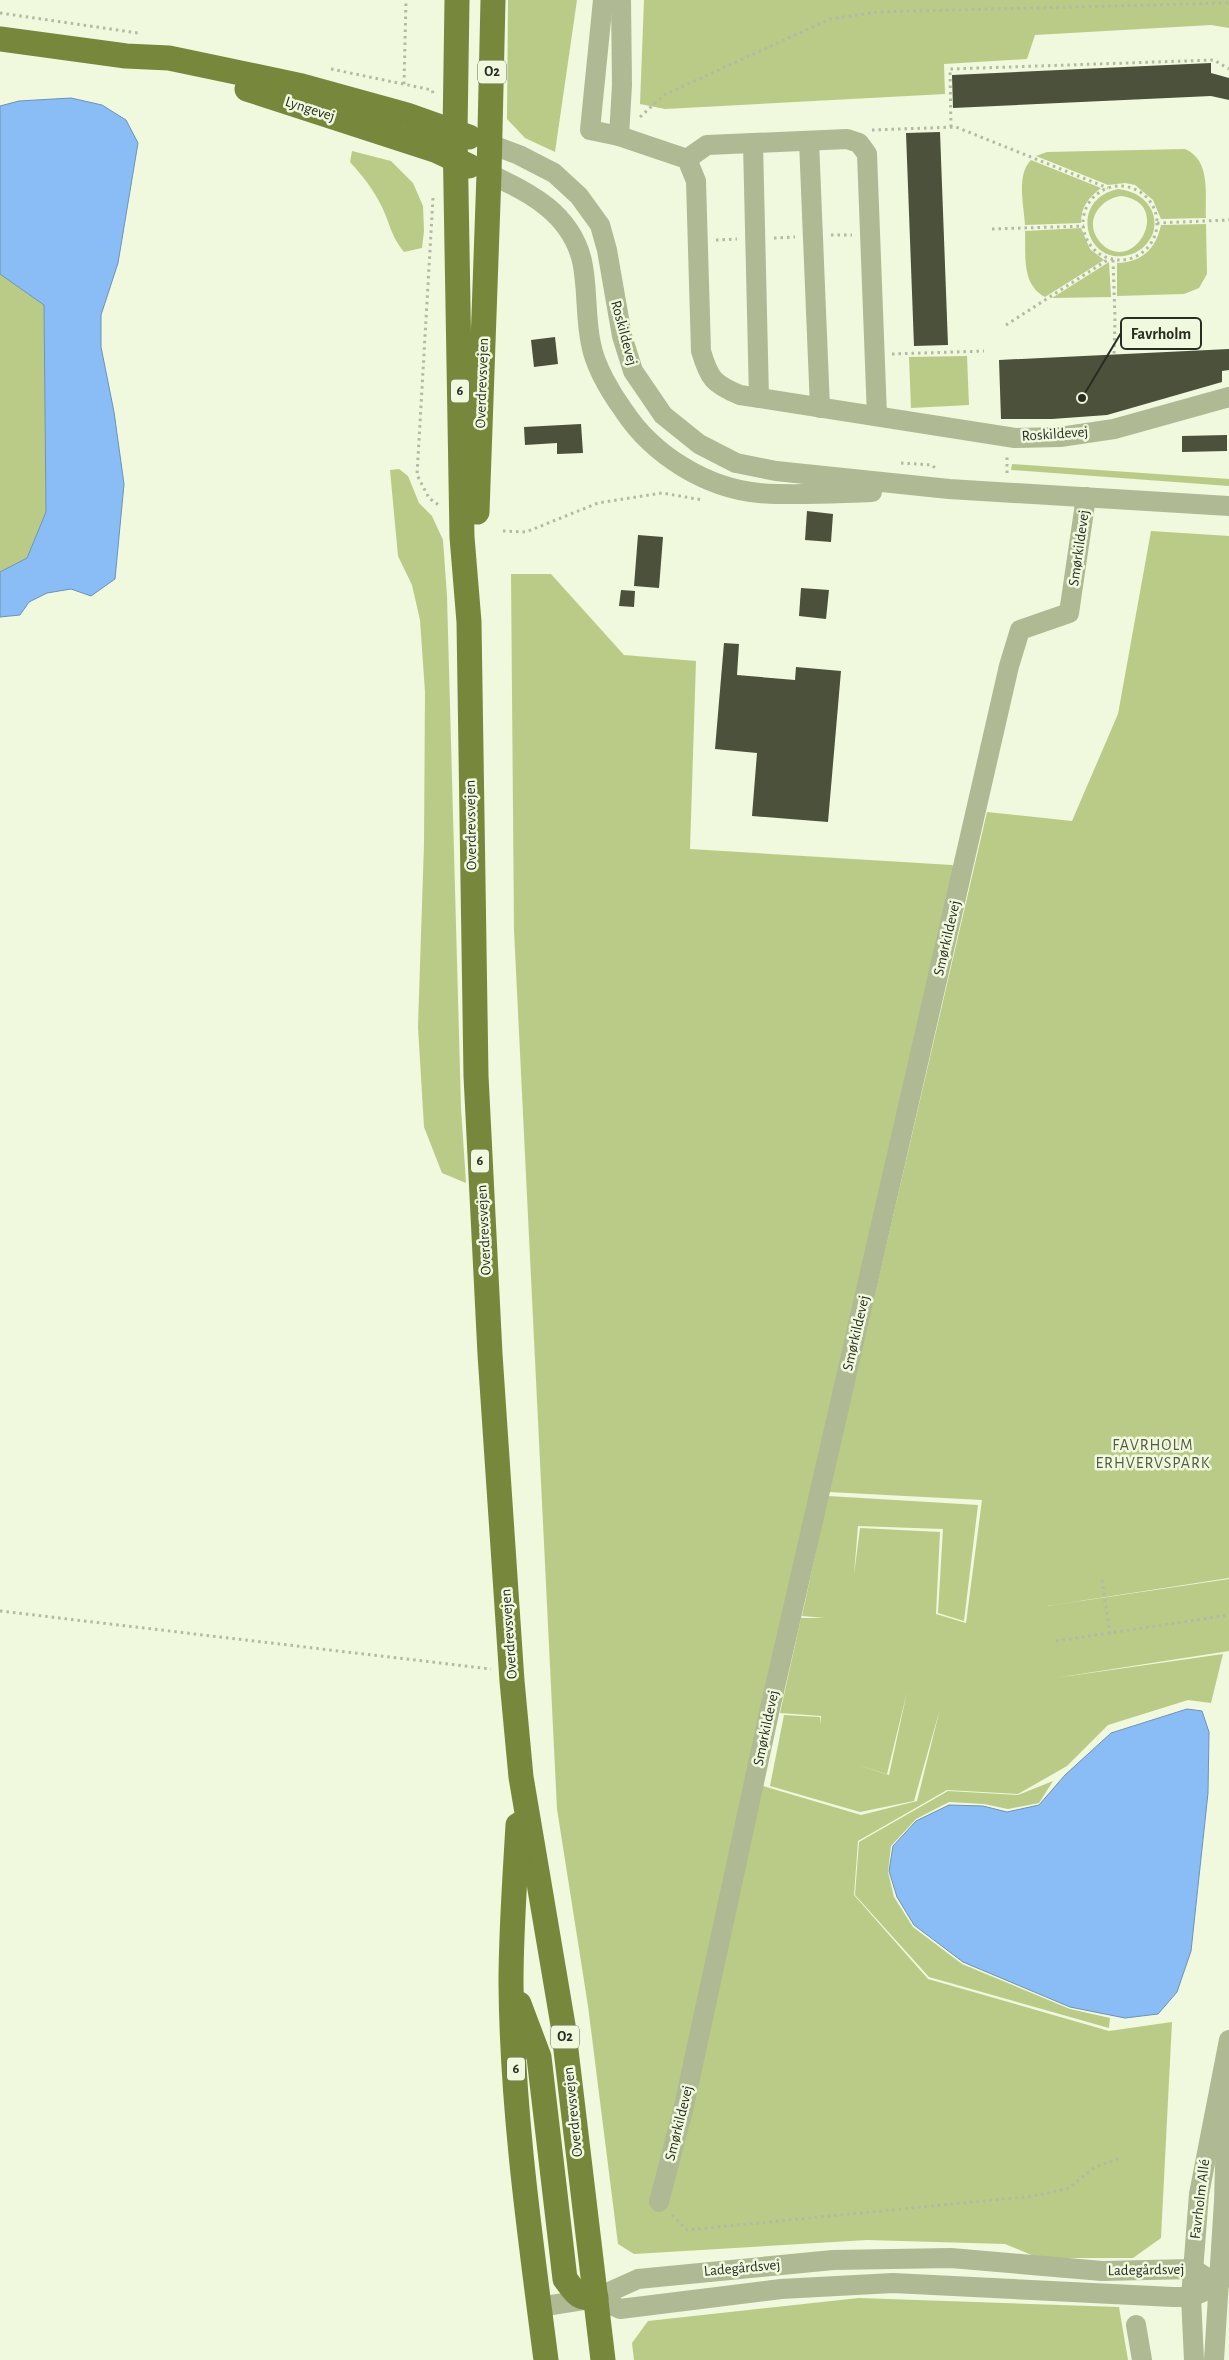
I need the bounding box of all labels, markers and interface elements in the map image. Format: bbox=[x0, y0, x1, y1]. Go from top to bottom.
road number: O2 bbox=[478, 61, 506, 84]
street label: Lyngevej bbox=[283, 94, 337, 124]
street label: Roskildevej bbox=[608, 299, 640, 367]
callout: Favrholm bbox=[1121, 318, 1201, 349]
text: Favrholm bbox=[1131, 326, 1191, 342]
street label: Overdrevsvejen bbox=[473, 338, 491, 428]
road number: 6 bbox=[451, 380, 469, 402]
street label: Roskildevej bbox=[1021, 424, 1089, 444]
street label: Smørkildevej bbox=[1066, 509, 1092, 587]
street label: Overdrevsvejen bbox=[463, 780, 479, 870]
street label: Smørkildevej bbox=[931, 899, 963, 977]
road number: 6 bbox=[471, 1150, 489, 1172]
street label: Overdrevsvejen bbox=[474, 1184, 494, 1276]
street label: Smørkildevej bbox=[840, 1294, 872, 1372]
district label: FAVRHOLM ERHVERVSPARK bbox=[1095, 1437, 1211, 1471]
street label: Overdrevsvejen bbox=[498, 1588, 520, 1680]
street label: Smørkildevej bbox=[751, 1689, 781, 1767]
road number: O2 bbox=[551, 2025, 579, 2048]
road number: 6 bbox=[507, 2058, 525, 2080]
street label: Overdrevsvejen bbox=[561, 2066, 585, 2158]
street label: Smørkildevej bbox=[662, 2084, 696, 2162]
street label: Favrholm Allé bbox=[1188, 2158, 1212, 2240]
street label: Ladegårdsvej bbox=[703, 2257, 781, 2279]
street label: Ladegårdsvej bbox=[1107, 2262, 1185, 2278]

